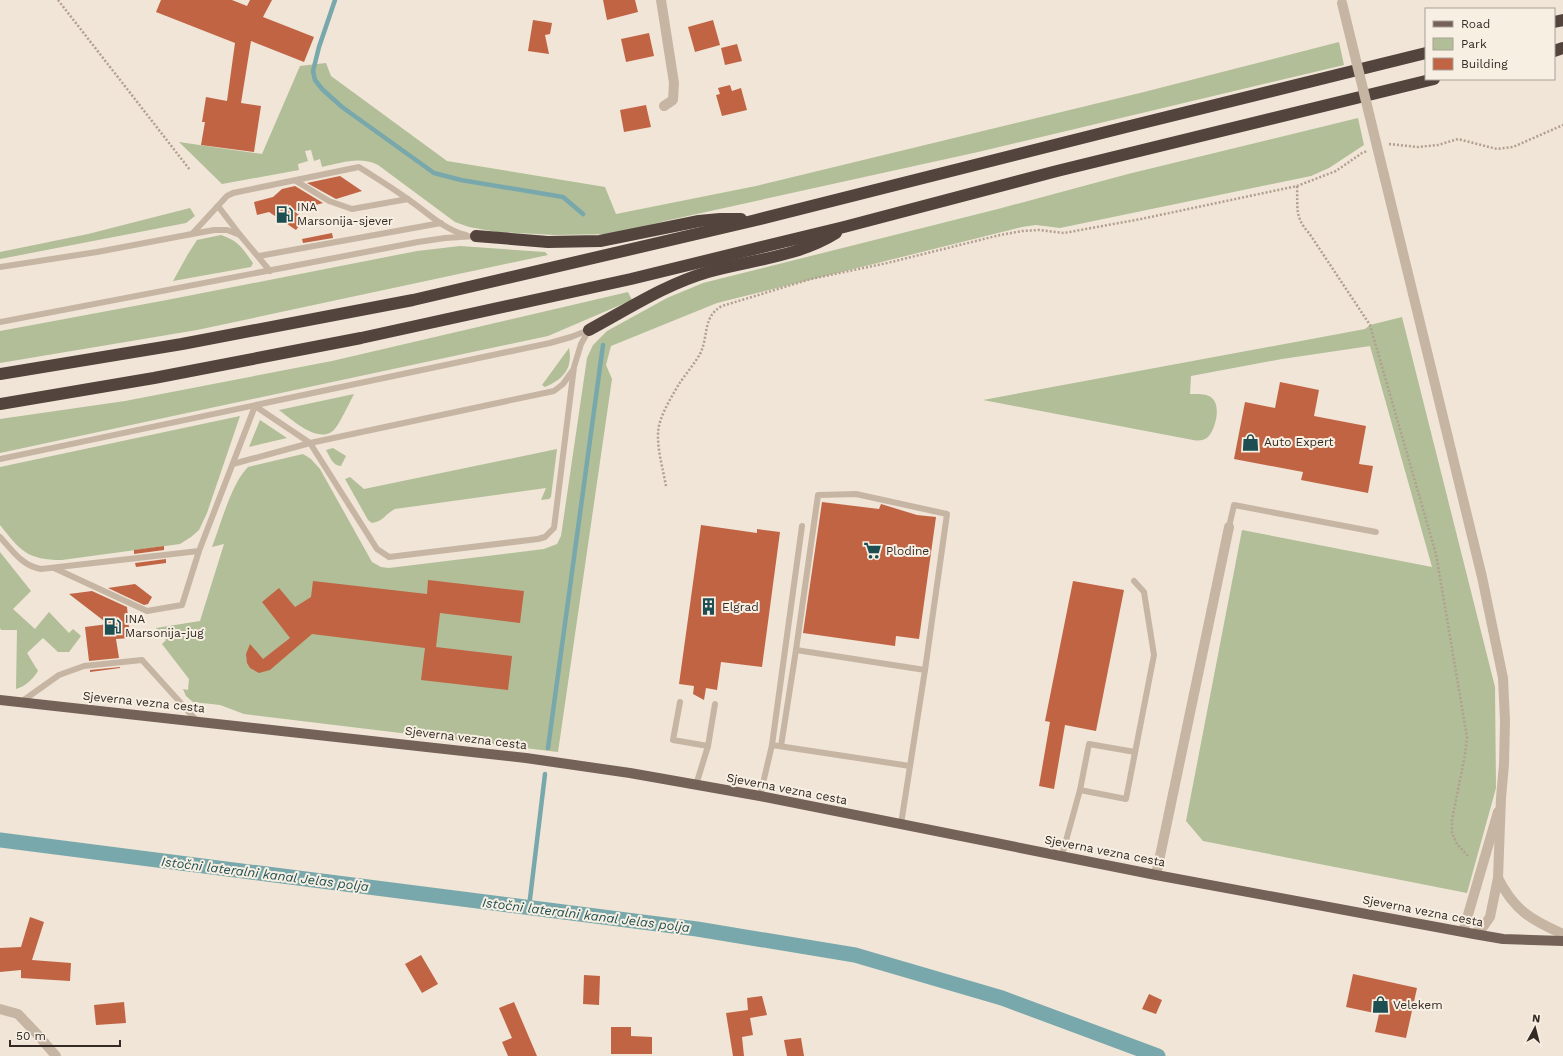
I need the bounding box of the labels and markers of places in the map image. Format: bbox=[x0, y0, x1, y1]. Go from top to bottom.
place label: INA Marsonija-sjever bbox=[297, 200, 393, 228]
fuel station icon: INA Marsonija-sjever bbox=[274, 204, 294, 224]
shop icon: Auto Expert bbox=[1241, 432, 1261, 452]
place label: Auto Expert bbox=[1264, 435, 1334, 449]
supermarket icon: Plodine bbox=[863, 541, 883, 561]
place label: Plodine bbox=[886, 544, 929, 558]
building icon: Elgrad bbox=[699, 597, 719, 617]
place label: Elgrad bbox=[722, 600, 759, 614]
place label: INA Marsonija-jug bbox=[125, 612, 204, 640]
fuel station icon: INA Marsonija-jug bbox=[102, 616, 122, 636]
shop icon: Velekem bbox=[1370, 995, 1390, 1015]
place label: Velekem bbox=[1393, 998, 1443, 1012]

